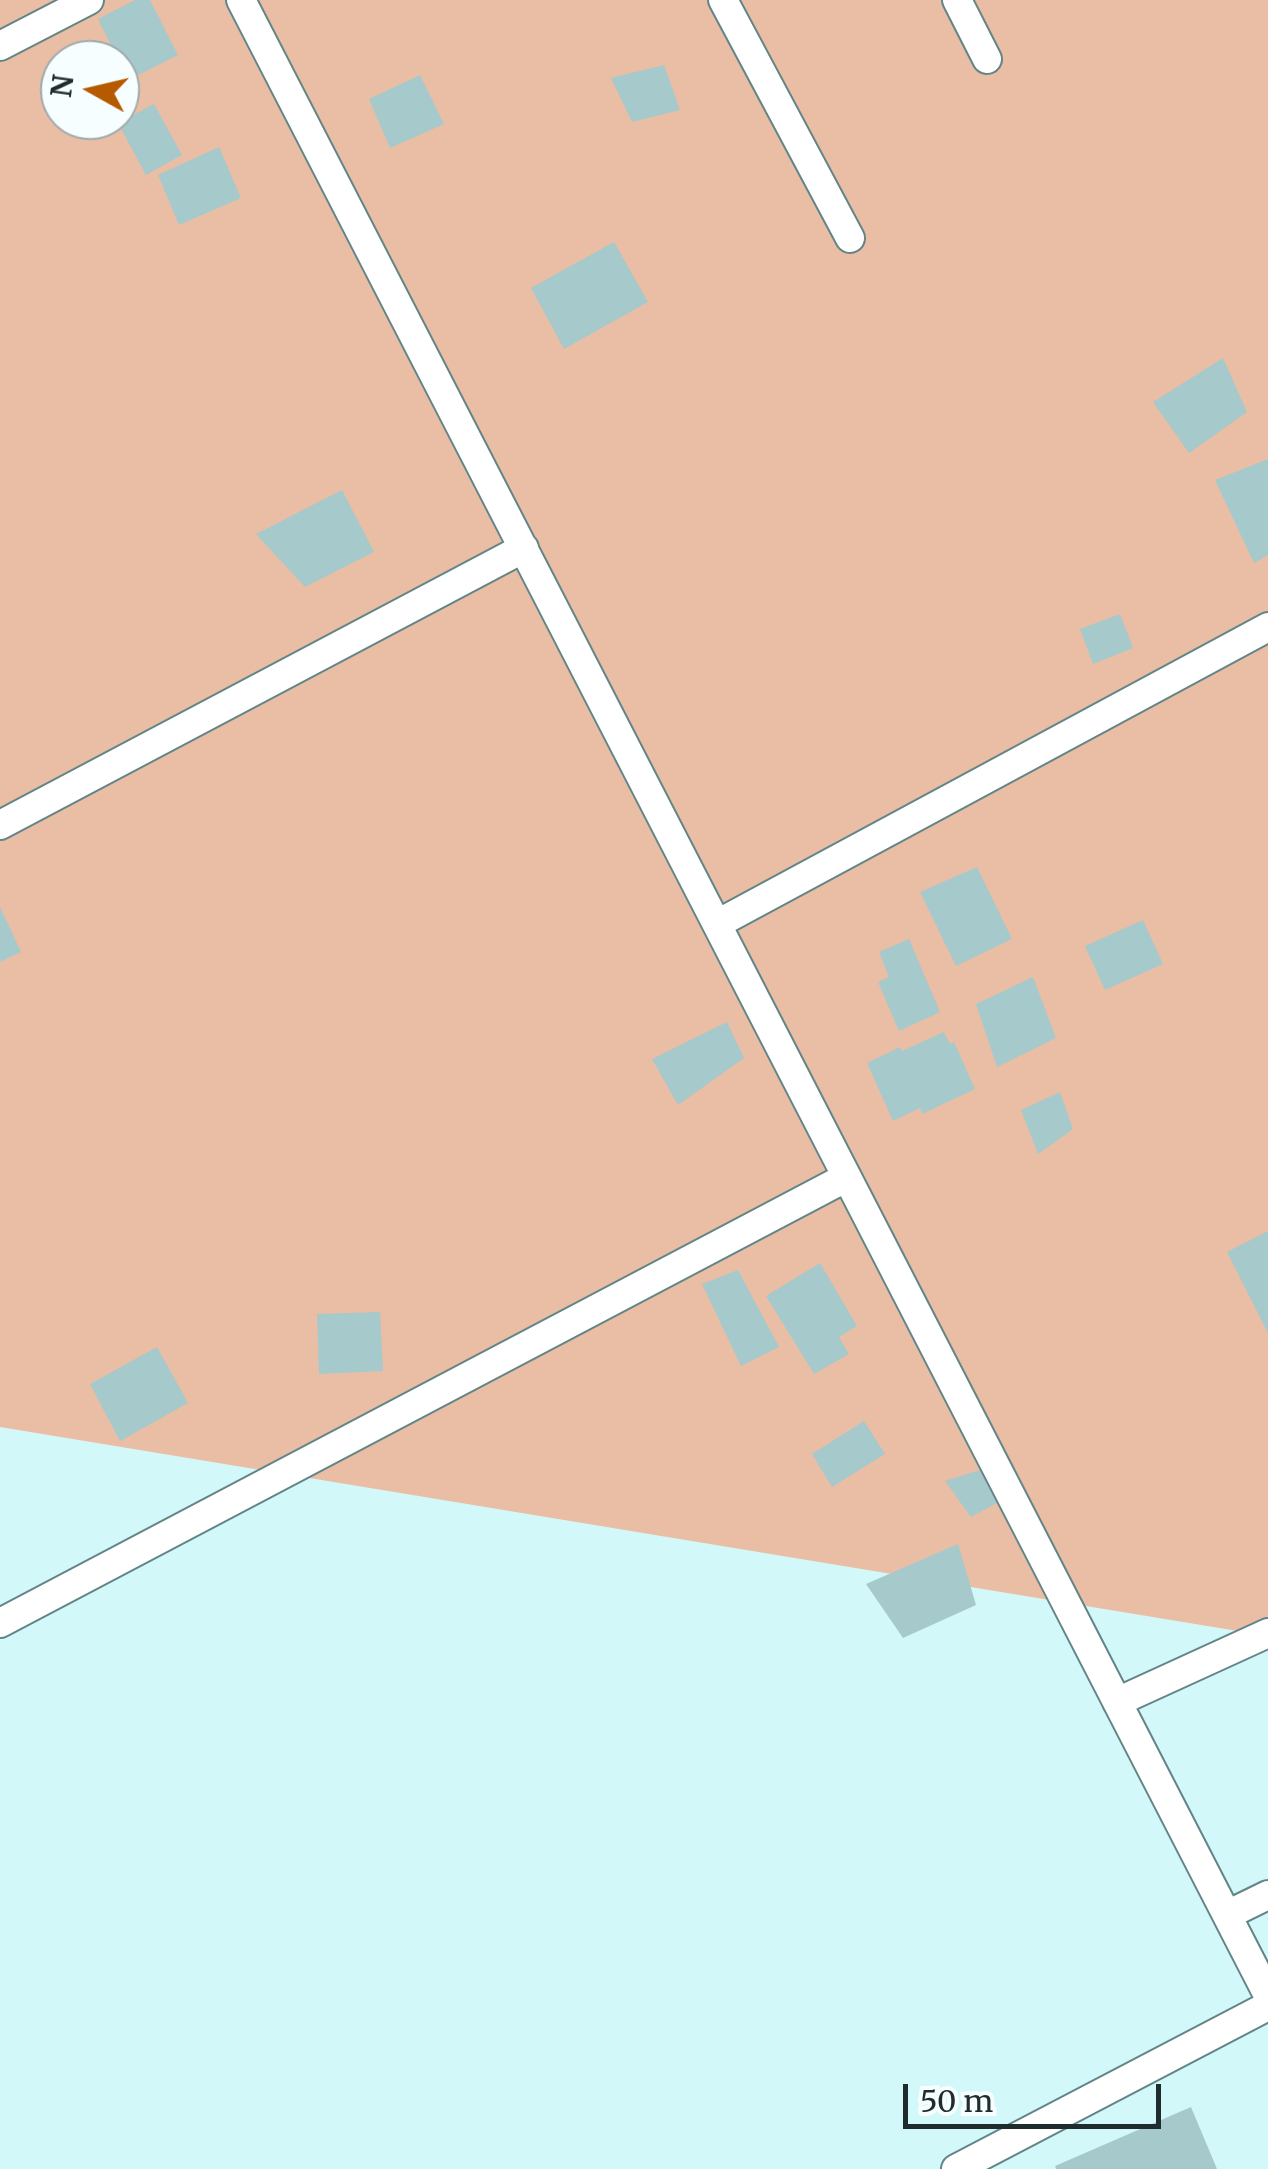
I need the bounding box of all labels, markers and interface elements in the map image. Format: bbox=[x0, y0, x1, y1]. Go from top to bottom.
north arrow bbox=[40, 40, 140, 140]
text: N bbox=[43, 73, 82, 100]
scale bar bbox=[908, 2064, 1166, 2126]
text: 50 m bbox=[920, 2082, 993, 2120]

